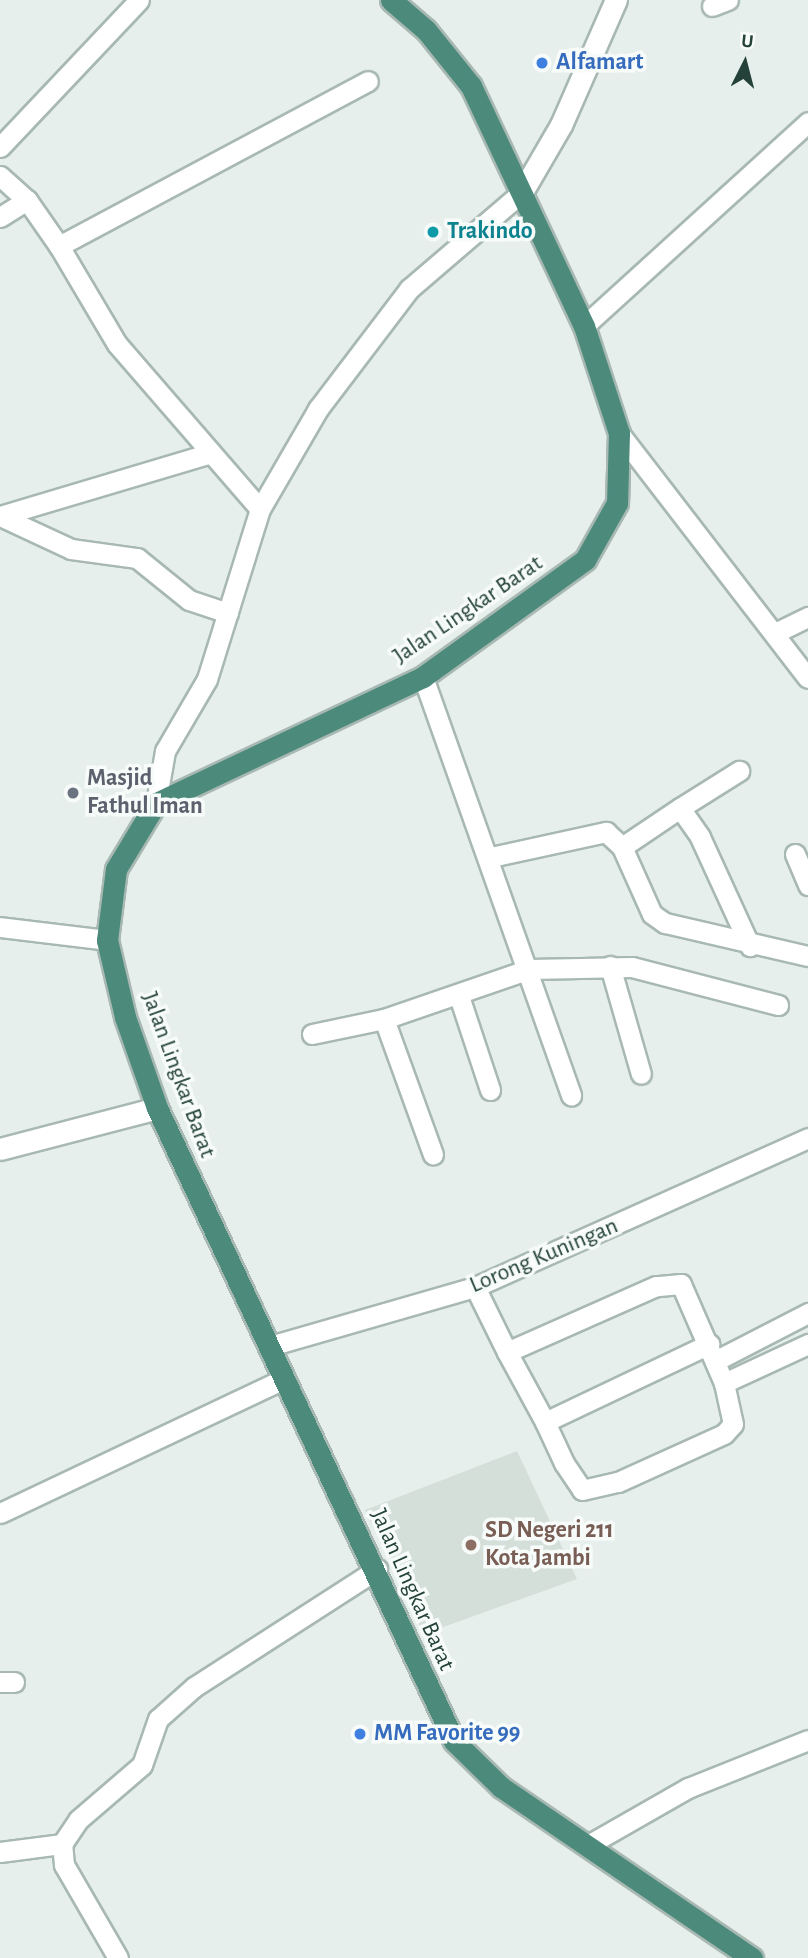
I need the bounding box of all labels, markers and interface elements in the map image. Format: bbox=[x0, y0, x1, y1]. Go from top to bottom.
north arrow bbox=[710, 28, 780, 98]
text: U bbox=[740, 32, 754, 52]
place label: Alfamart bbox=[556, 49, 643, 77]
marker: Alfamart bbox=[534, 55, 550, 71]
place label: Trakindo bbox=[447, 218, 533, 246]
marker: Trakindo bbox=[425, 224, 441, 240]
street label: Jalan Lingkar Barat bbox=[388, 549, 548, 671]
place label: Masjid Fathul Iman bbox=[87, 765, 203, 821]
marker: Masjid Fathul Iman bbox=[65, 785, 81, 801]
street label: Jalan Lingkar Barat bbox=[135, 988, 221, 1162]
street label: Lorong Kuningan bbox=[465, 1212, 623, 1300]
street label: Jalan Lingkar Barat bbox=[363, 1505, 461, 1675]
place label: SD Negeri 211 Kota Jambi bbox=[485, 1517, 614, 1573]
marker: SD Negeri 211 Kota Jambi bbox=[463, 1537, 479, 1553]
place label: MM Favorite 99 bbox=[374, 1720, 520, 1748]
marker: MM Favorite 99 bbox=[352, 1726, 368, 1742]

